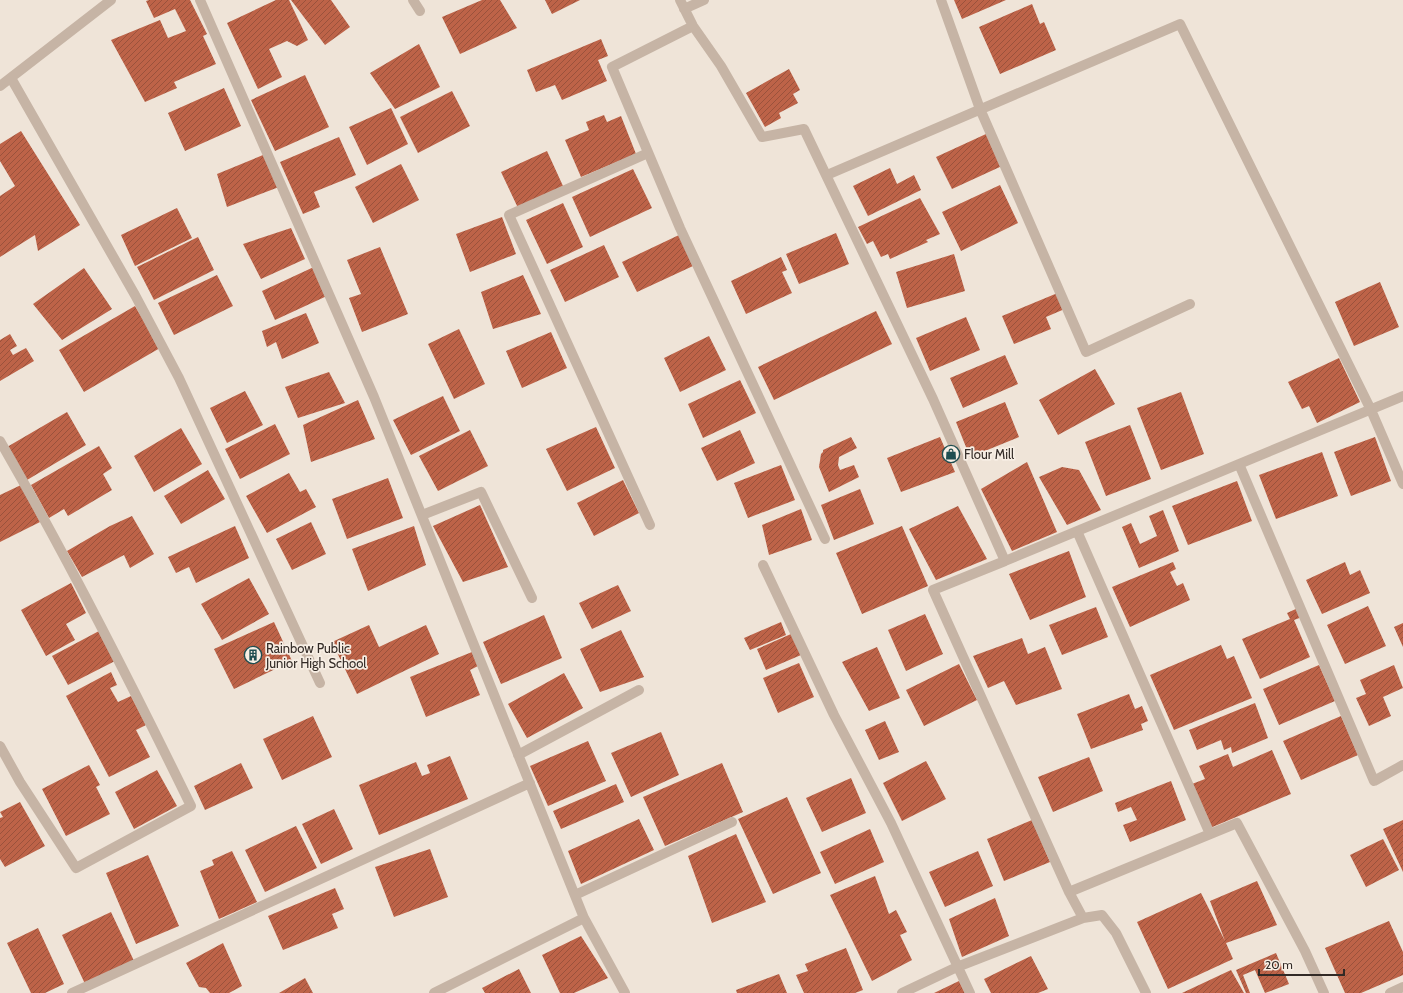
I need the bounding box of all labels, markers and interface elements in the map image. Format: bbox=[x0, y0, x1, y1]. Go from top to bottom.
shop icon: Flour Mill bbox=[941, 444, 961, 464]
place label: Flour Mill bbox=[964, 446, 1014, 462]
place label: Rainbow Public Junior High School bbox=[265, 640, 366, 671]
building icon: Rainbow Public Junior High School bbox=[243, 645, 263, 665]
scale bar bbox=[1259, 951, 1344, 977]
text: 20 m bbox=[1265, 957, 1293, 972]

